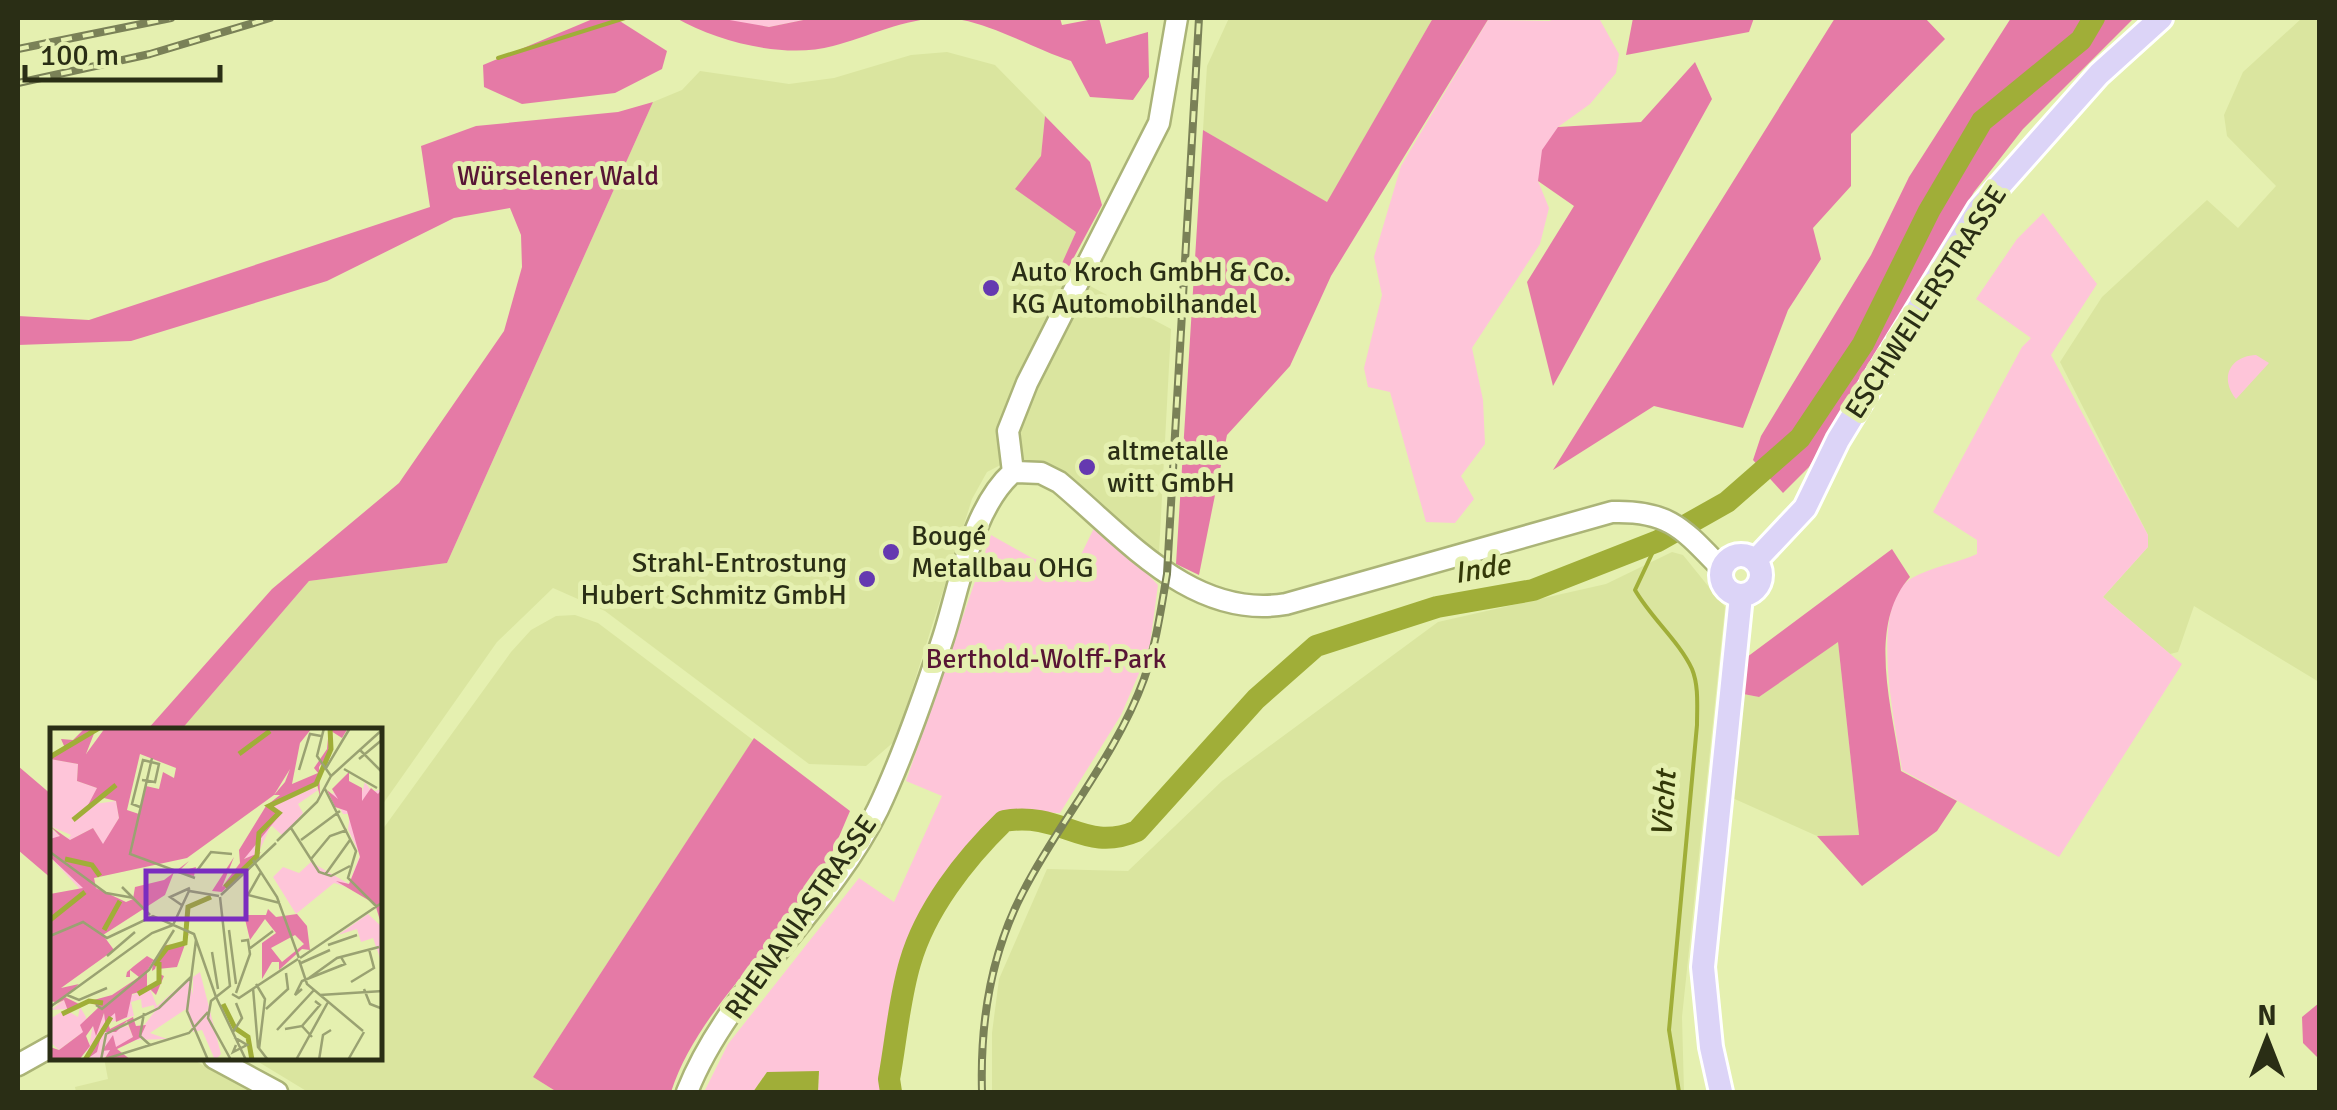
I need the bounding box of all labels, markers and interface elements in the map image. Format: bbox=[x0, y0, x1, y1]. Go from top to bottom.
scale bar bbox=[25, 20, 220, 82]
text: 100 m bbox=[40, 37, 119, 74]
park label: Würselener Wald bbox=[457, 159, 659, 193]
street label: ESCHWEILERSTRASSE bbox=[1838, 179, 2014, 425]
place label: Auto Kroch GmbH & Co. KG Automobilhandel bbox=[1011, 255, 1291, 321]
marker: Auto Kroch GmbH & Co. KG Automobilhandel bbox=[980, 277, 1002, 299]
place label: altmetalle witt GmbH bbox=[1107, 434, 1235, 500]
marker: altmetalle witt GmbH bbox=[1076, 456, 1098, 478]
place label: Bougé Metallbau OHG bbox=[911, 519, 1094, 585]
marker: Bougé Metallbau OHG bbox=[880, 541, 902, 563]
place label: Strahl-Entrostung Hubert Schmitz GmbH bbox=[581, 546, 847, 612]
water label: Inde bbox=[1451, 546, 1515, 592]
marker: Strahl-Entrostung Hubert Schmitz GmbH bbox=[856, 568, 878, 590]
park label: Berthold-Wolff-Park bbox=[926, 642, 1166, 676]
inset map bbox=[50, 728, 382, 1060]
water label: Vicht bbox=[1643, 766, 1685, 838]
street label: RHENANIASTRASSE bbox=[718, 808, 884, 1026]
north arrow bbox=[2217, 990, 2317, 1090]
text: N bbox=[2257, 999, 2277, 1033]

